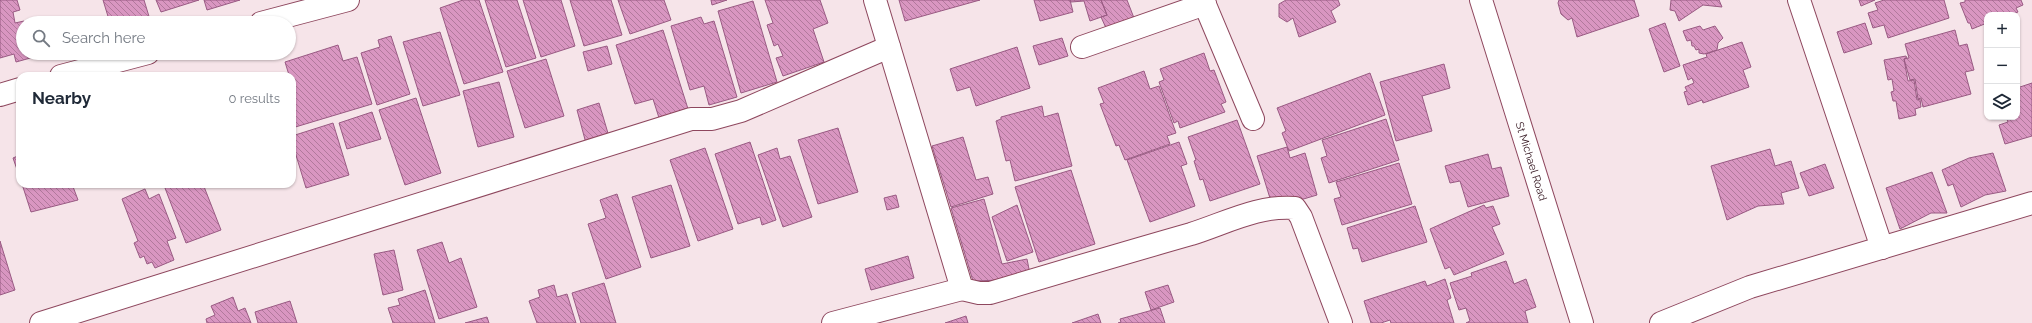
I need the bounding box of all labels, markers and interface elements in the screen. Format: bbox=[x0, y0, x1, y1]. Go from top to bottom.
map controls bbox=[1984, 12, 2020, 120]
button: + bbox=[1984, 12, 2020, 48]
search box bbox=[16, 16, 296, 60]
icon: search bbox=[30, 27, 52, 49]
text: Search here bbox=[62, 29, 145, 47]
button: − bbox=[1984, 48, 2020, 84]
button: layers bbox=[1984, 84, 2020, 120]
text: Nearby bbox=[32, 88, 91, 108]
text: 0 results bbox=[229, 91, 280, 106]
street label: St Michael Road bbox=[1513, 120, 1550, 203]

